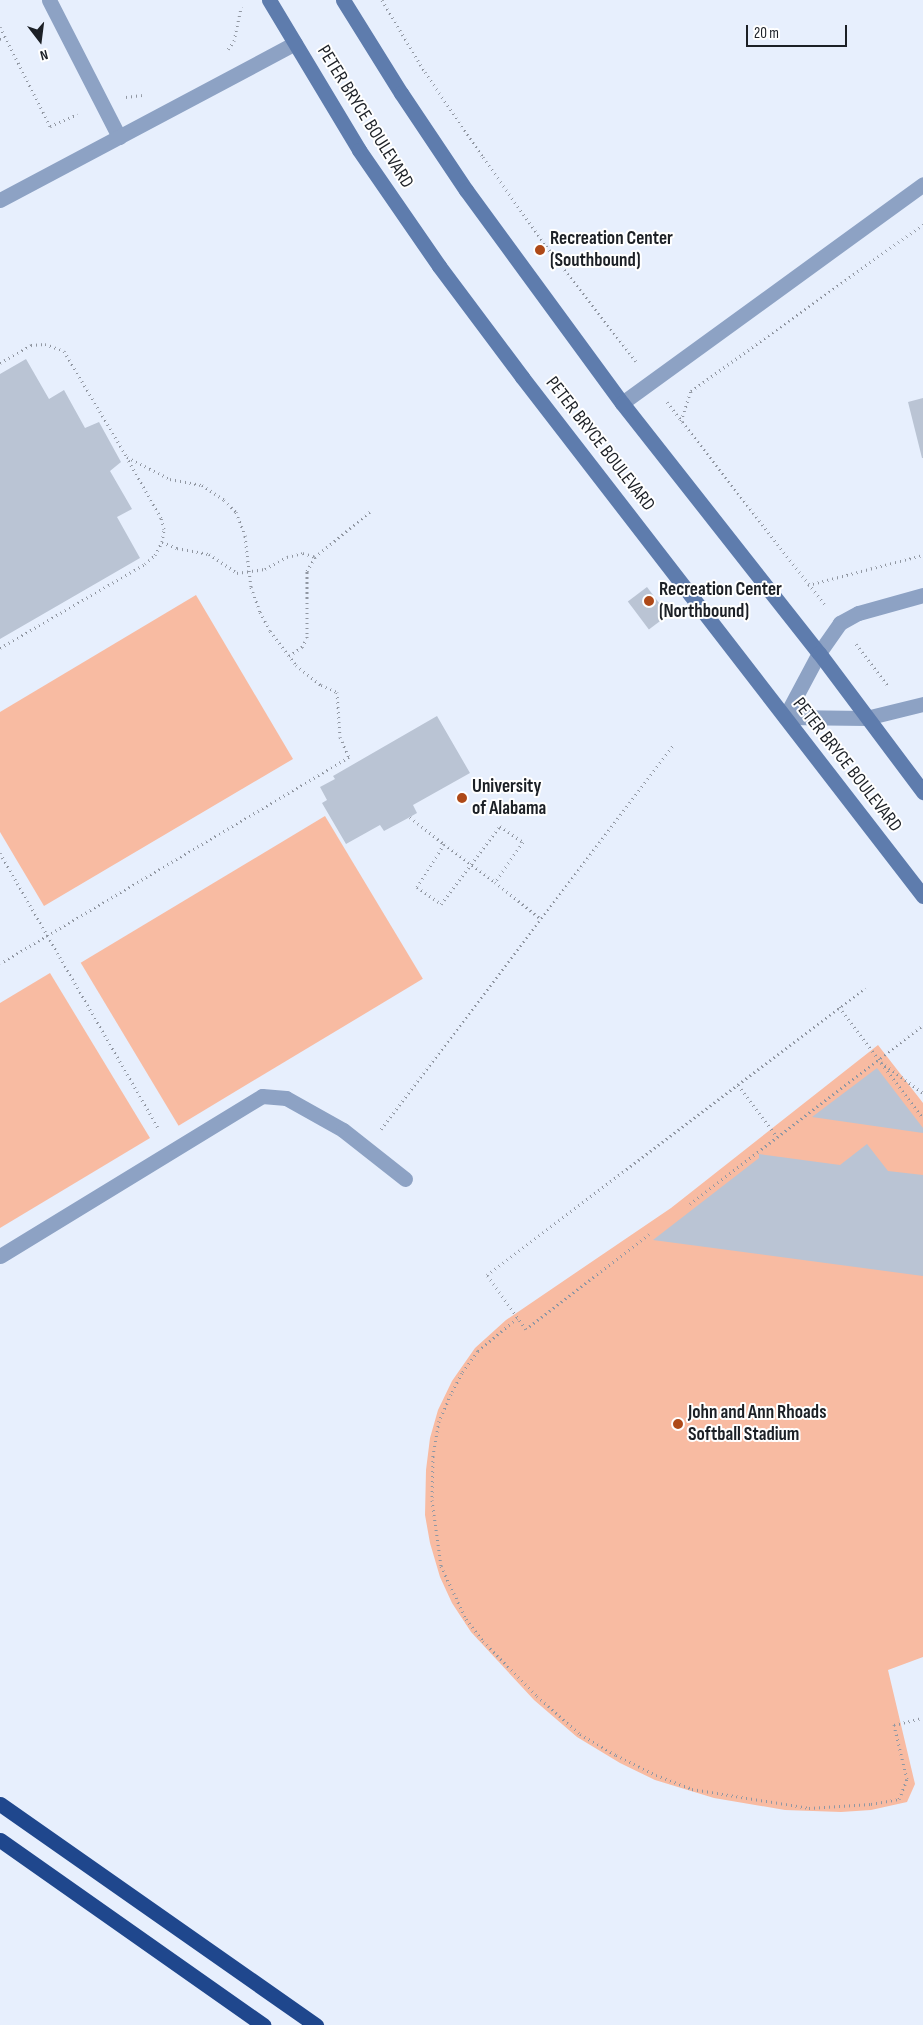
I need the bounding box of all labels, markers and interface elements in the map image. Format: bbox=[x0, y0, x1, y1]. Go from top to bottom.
north arrow bbox=[15, 15, 65, 65]
scale bar bbox=[748, 15, 849, 47]
text: 20 m bbox=[754, 24, 779, 43]
street label: PETER BRYCE BOULEVARD bbox=[312, 41, 418, 193]
text: N bbox=[38, 46, 50, 64]
place label: Recreation Center (Southbound) bbox=[550, 228, 673, 272]
marker: Recreation Center (Southbound) bbox=[534, 244, 546, 256]
street label: PETER BRYCE BOULEVARD bbox=[540, 372, 660, 516]
place label: Recreation Center (Northbound) bbox=[659, 579, 782, 623]
marker: Recreation Center (Northbound) bbox=[643, 595, 655, 607]
street label: PETER BRYCE BOULEVARD bbox=[787, 693, 907, 837]
place label: University of Alabama bbox=[472, 776, 546, 820]
marker: University of Alabama bbox=[456, 792, 468, 804]
place label: John and Ann Rhoads Softball Stadium bbox=[688, 1402, 826, 1446]
marker: John and Ann Rhoads Softball Stadium bbox=[672, 1418, 684, 1430]

